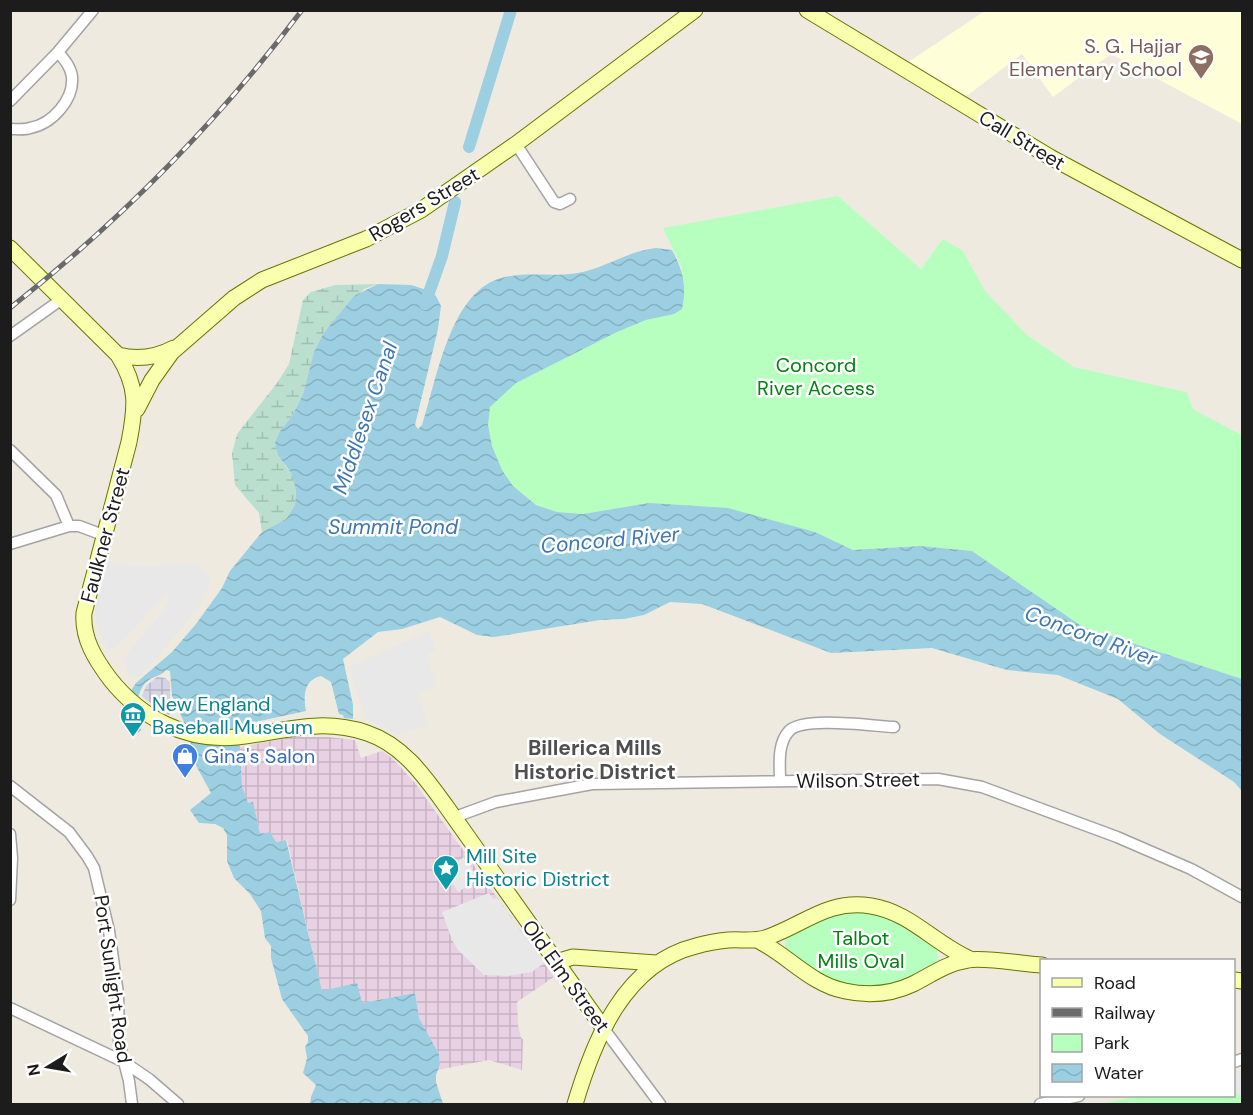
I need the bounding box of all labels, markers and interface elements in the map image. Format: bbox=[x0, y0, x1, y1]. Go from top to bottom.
place label: S. G. Hajjar Elementary School bbox=[1009, 33, 1182, 82]
school or university icon: S. G. Hajjar Elementary School bbox=[1186, 42, 1216, 80]
street label: Call Street bbox=[974, 104, 1070, 176]
street label: Rogers Street bbox=[364, 161, 484, 247]
water label: Middlesex Canal bbox=[326, 338, 404, 498]
park label: Concord River Access bbox=[757, 352, 875, 401]
street label: Faulkner Street bbox=[74, 464, 136, 606]
water label: Summit Pond bbox=[328, 513, 459, 541]
water label: Concord River bbox=[540, 520, 682, 560]
water label: Concord River bbox=[1021, 599, 1162, 673]
place label: New England Baseball Museum bbox=[152, 691, 313, 740]
museum icon: New England Baseball Museum bbox=[118, 700, 148, 738]
district label: Billerica Mills Historic District bbox=[514, 734, 676, 786]
shop icon: Gina's Salon bbox=[170, 741, 200, 779]
place label: Gina's Salon bbox=[204, 743, 315, 769]
street label: Wilson Street bbox=[796, 766, 920, 794]
place label: Mill Site Historic District bbox=[466, 843, 610, 892]
place icon: Mill Site Historic District bbox=[431, 853, 461, 891]
street label: Port Sunlight Road bbox=[88, 893, 138, 1065]
street label: Old Elm Street bbox=[516, 914, 616, 1038]
park label: Talbot Mills Oval bbox=[818, 925, 904, 974]
legend bbox=[1040, 959, 1235, 1097]
text: Road bbox=[1094, 971, 1136, 995]
text: Railway bbox=[1094, 1001, 1156, 1025]
text: Park bbox=[1094, 1031, 1130, 1055]
north arrow bbox=[18, 1037, 78, 1097]
text: Water bbox=[1094, 1061, 1144, 1085]
text: N bbox=[22, 1062, 45, 1077]

